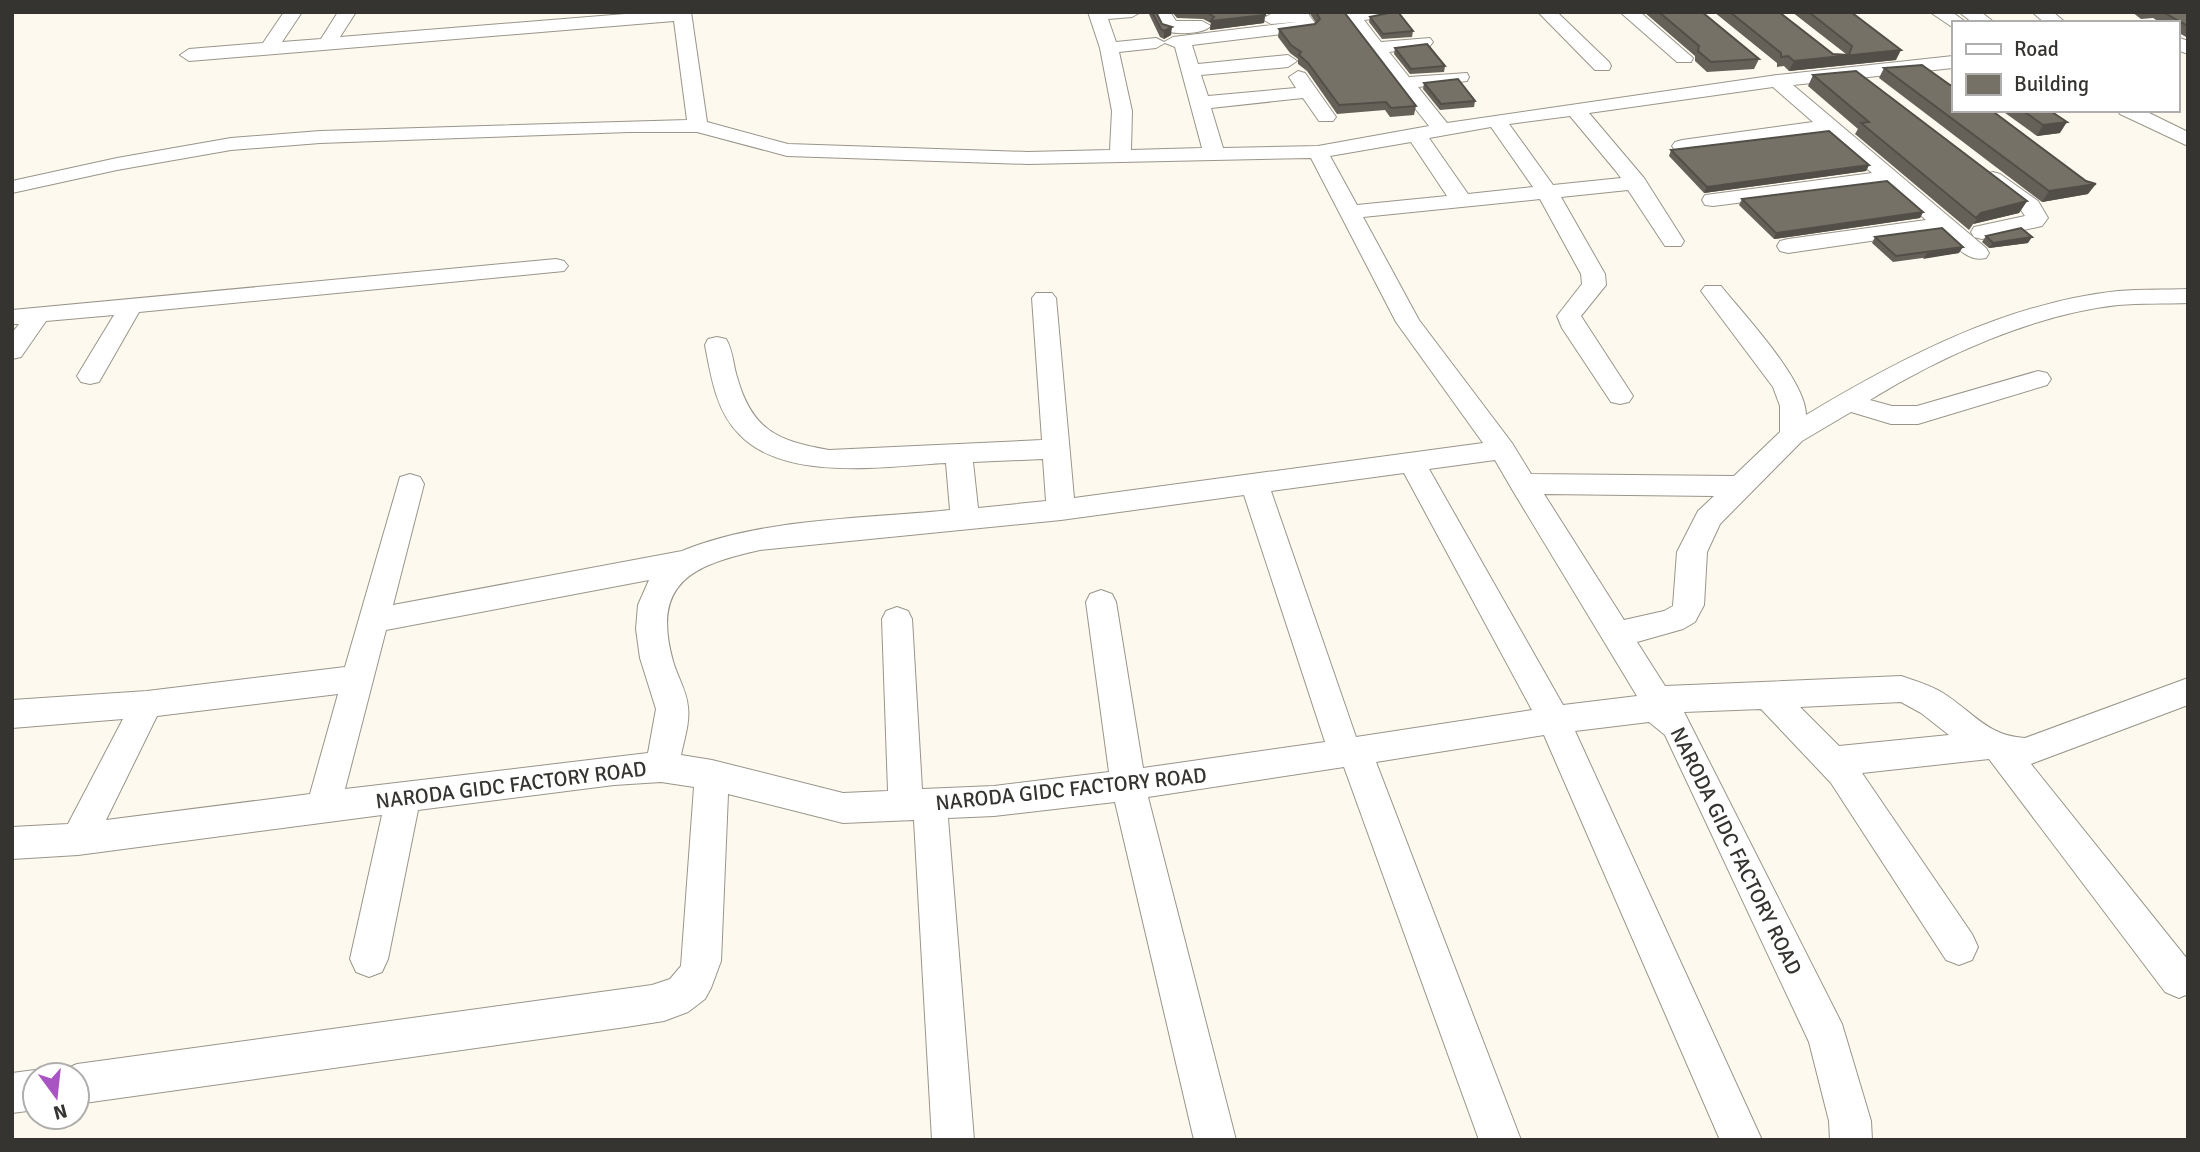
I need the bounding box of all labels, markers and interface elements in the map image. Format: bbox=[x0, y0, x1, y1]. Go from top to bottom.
legend bbox=[1952, 21, 2179, 112]
text: Road bbox=[2014, 36, 2059, 62]
text: Building bbox=[2014, 71, 2089, 97]
street label: NARODA GIDC FACTORY ROAD bbox=[1665, 723, 1807, 979]
street label: NARODA GIDC FACTORY ROAD bbox=[374, 755, 648, 815]
street label: NARODA GIDC FACTORY ROAD bbox=[934, 762, 1208, 816]
north arrow bbox=[21, 1061, 91, 1131]
text: N bbox=[51, 1098, 70, 1125]

